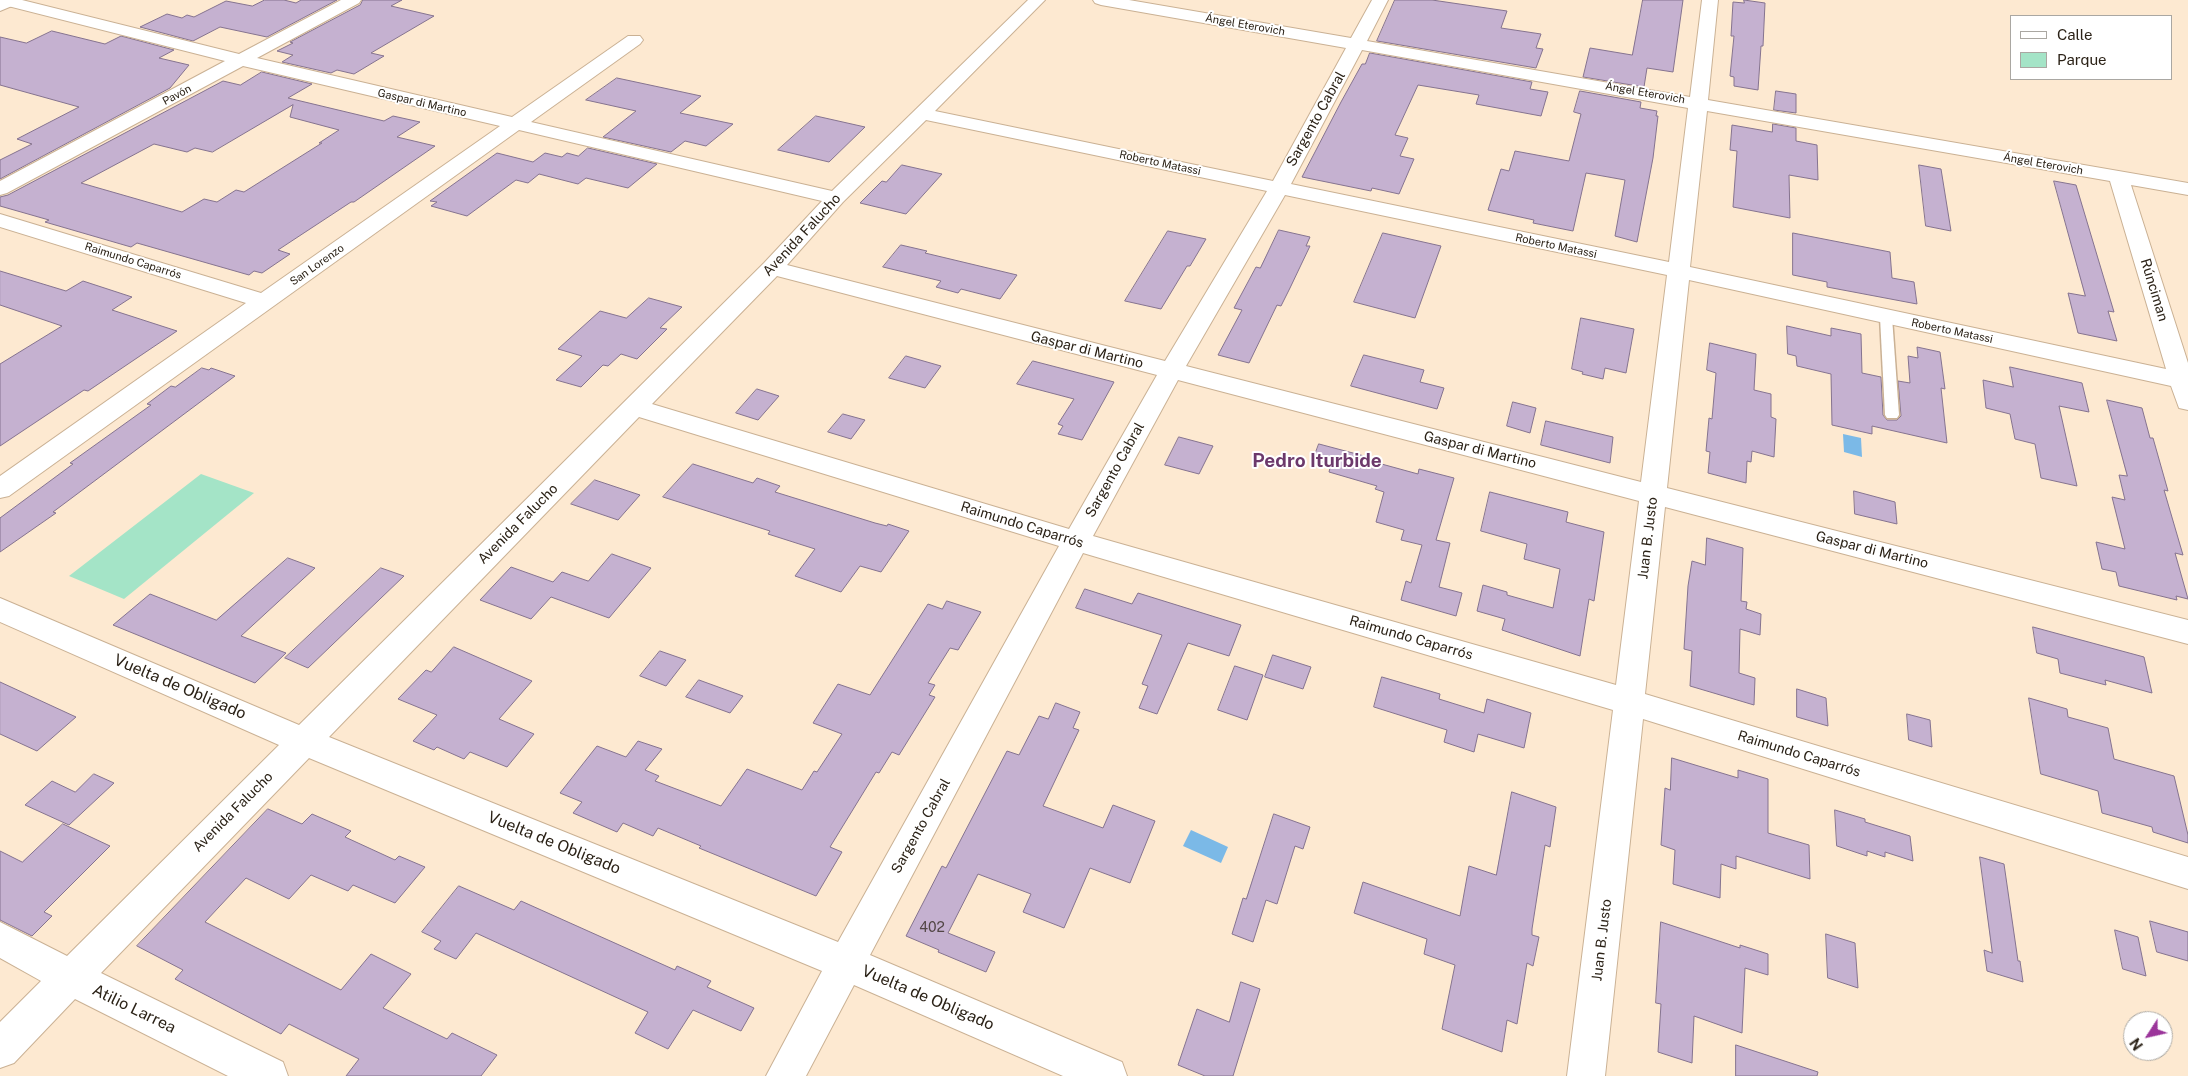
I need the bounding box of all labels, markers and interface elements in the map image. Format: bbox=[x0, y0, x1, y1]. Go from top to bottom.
street label: Ángel Eterovich bbox=[1204, 11, 1286, 39]
legend bbox=[2010, 15, 2173, 80]
text: Calle bbox=[2057, 26, 2093, 43]
text: Parque bbox=[2057, 51, 2107, 68]
street label: Sargento Cabral bbox=[1283, 69, 1349, 169]
street label: Ángel Eterovich bbox=[1604, 79, 1686, 107]
street label: Pavón bbox=[160, 82, 194, 108]
street label: Gaspar di Martino bbox=[376, 86, 468, 120]
street label: Roberto Matassi bbox=[1118, 148, 1202, 178]
street label: Ángel Eterovich bbox=[2002, 150, 2084, 178]
street label: Avenida Falucho bbox=[760, 190, 844, 280]
street label: Roberto Matassi bbox=[1514, 231, 1598, 261]
street label: Raimundo Caparrós bbox=[83, 240, 183, 282]
street label: San Lorenzo bbox=[287, 242, 347, 288]
street label: Rúnciman bbox=[2137, 257, 2171, 323]
street label: Roberto Matassi bbox=[1910, 316, 1994, 346]
street label: Gaspar di Martino bbox=[1029, 328, 1145, 372]
street label: Sargento Cabral bbox=[1082, 420, 1148, 520]
street label: Gaspar di Martino bbox=[1422, 428, 1538, 472]
district label: Pedro Iturbide bbox=[1252, 450, 1382, 472]
street label: Avenida Falucho bbox=[474, 480, 562, 568]
street label: Juan B. Justo bbox=[1635, 496, 1661, 580]
street label: Raimundo Caparrós bbox=[958, 498, 1086, 552]
street label: Gaspar di Martino bbox=[1814, 528, 1930, 572]
street label: Raimundo Caparrós bbox=[1347, 612, 1475, 664]
street label: Vuelta de Obligado bbox=[111, 650, 249, 724]
street label: Raimundo Caparrós bbox=[1735, 727, 1863, 781]
street label: Avenida Falucho bbox=[189, 768, 277, 856]
street label: Sargento Cabral bbox=[888, 776, 954, 876]
street label: Vuelta de Obligado bbox=[485, 808, 623, 878]
street label: Juan B. Justo bbox=[1589, 898, 1615, 982]
house number: 402 bbox=[919, 920, 945, 936]
street label: Vuelta de Obligado bbox=[859, 961, 997, 1035]
street label: Atilio Larrea bbox=[89, 981, 179, 1037]
north arrow bbox=[2123, 1011, 2173, 1061]
text: N bbox=[2127, 1035, 2146, 1053]

